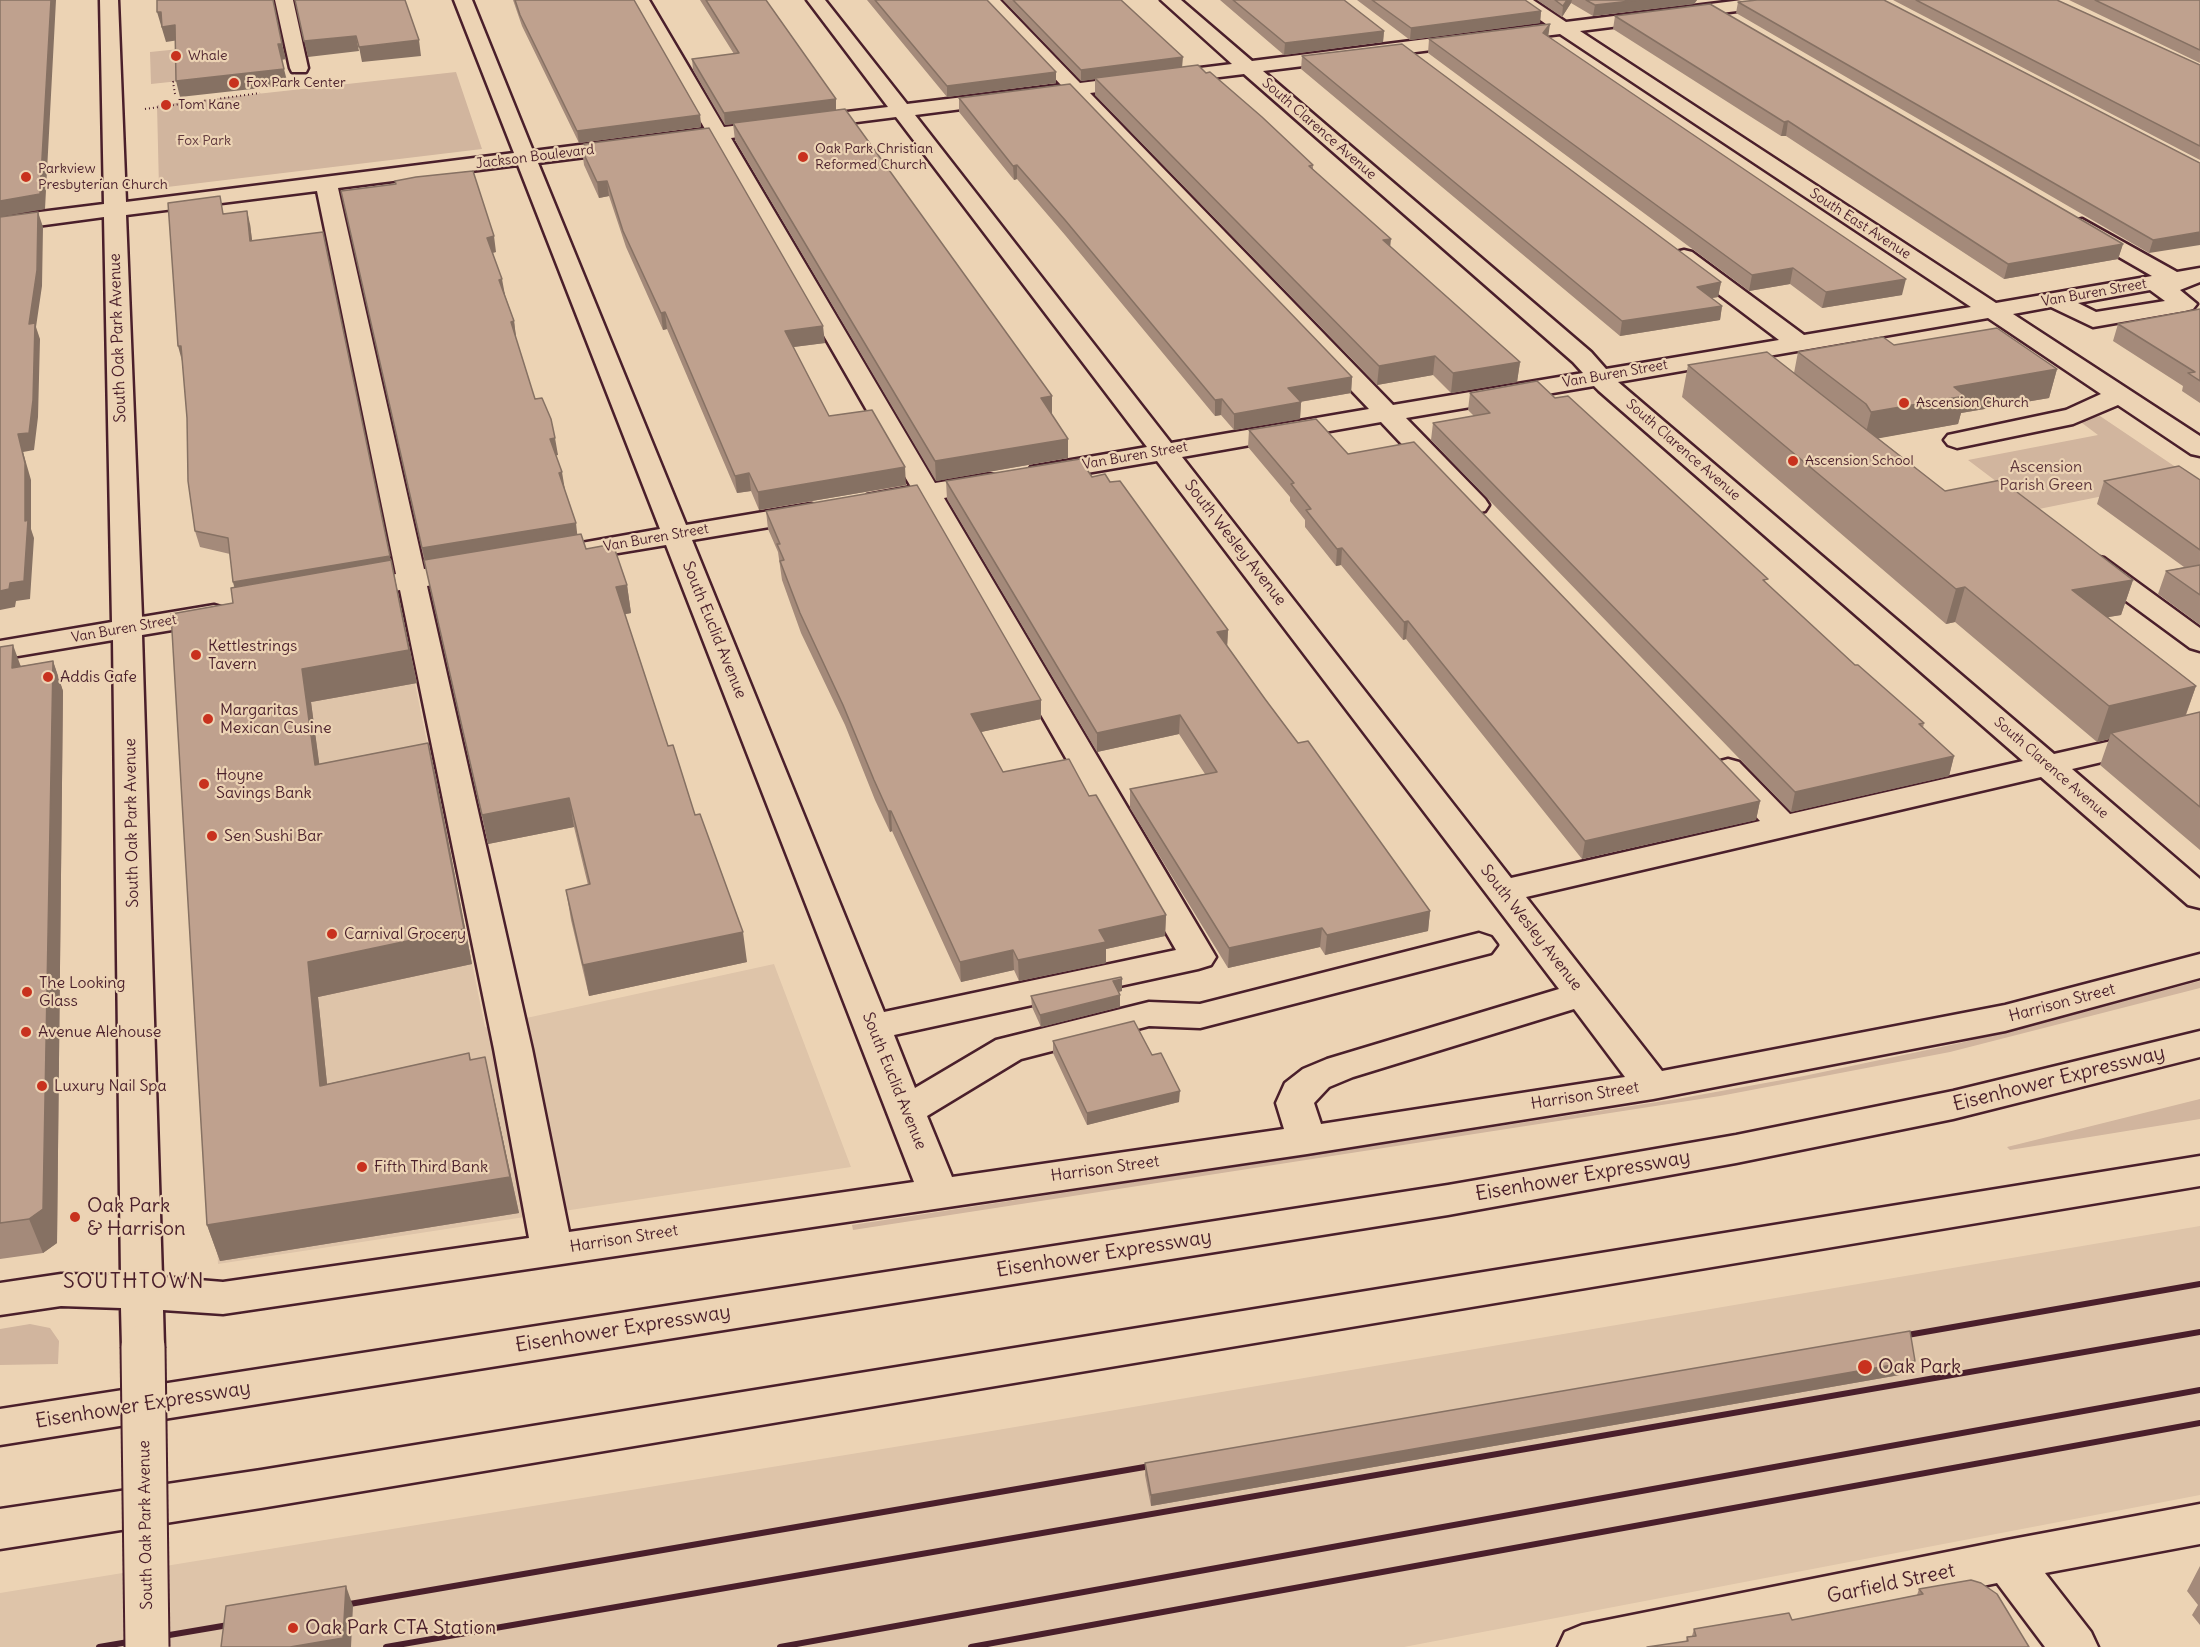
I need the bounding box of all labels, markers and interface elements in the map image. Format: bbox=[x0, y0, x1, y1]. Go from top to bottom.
place label: Whale bbox=[188, 48, 227, 64]
marker: Whale bbox=[169, 49, 183, 63]
place label: Fox Park Center bbox=[246, 75, 346, 91]
street label: South Clarence Avenue bbox=[1258, 75, 1380, 183]
marker: Fox Park Center bbox=[227, 76, 241, 90]
place label: Tom Kane bbox=[178, 97, 240, 113]
marker: Tom Kane bbox=[159, 98, 173, 112]
park label: Fox Park bbox=[177, 133, 231, 149]
street label: Jackson Boulevard bbox=[475, 141, 595, 173]
place label: Oak Park Christian Reformed Church bbox=[815, 141, 933, 174]
marker: Oak Park Christian Reformed Church bbox=[796, 150, 810, 164]
place label: Parkview Presbyterian Church bbox=[38, 161, 168, 194]
marker: Parkview Presbyterian Church bbox=[19, 170, 33, 184]
street label: South East Avenue bbox=[1806, 185, 1914, 263]
street label: South Oak Park Avenue bbox=[105, 253, 131, 423]
street label: Van Buren Street bbox=[2040, 275, 2148, 311]
street label: Van Buren Street bbox=[1561, 356, 1669, 392]
place label: Ascension Church bbox=[1916, 395, 2029, 411]
street label: South Clarence Avenue bbox=[1622, 396, 1744, 504]
marker: Ascension Church bbox=[1897, 396, 1911, 410]
street label: Van Buren Street bbox=[1081, 438, 1189, 474]
place label: Ascension School bbox=[1805, 453, 1914, 469]
marker: Ascension School bbox=[1786, 454, 1800, 468]
park label: Ascension Parish Green bbox=[2000, 457, 2092, 495]
street label: South Wesley Avenue bbox=[1180, 476, 1290, 610]
street label: Van Buren Street bbox=[602, 520, 710, 556]
street label: South Euclid Avenue bbox=[678, 559, 750, 701]
street label: Van Buren Street bbox=[70, 611, 178, 647]
place label: Kettlestrings Tavern bbox=[208, 636, 297, 674]
marker: Kettlestrings Tavern bbox=[189, 648, 203, 662]
place label: Addis Cafe bbox=[60, 667, 137, 687]
marker: Addis Cafe bbox=[41, 670, 55, 684]
place label: Margaritas Mexican Cusine bbox=[220, 700, 332, 738]
marker: Margaritas Mexican Cusine bbox=[201, 712, 215, 726]
street label: South Clarence Avenue bbox=[1990, 714, 2112, 822]
street label: South Oak Park Avenue bbox=[121, 738, 143, 908]
place label: Hoyne Savings Bank bbox=[216, 765, 312, 803]
marker: Hoyne Savings Bank bbox=[197, 777, 211, 791]
place label: Sen Sushi Bar bbox=[224, 826, 323, 846]
marker: Sen Sushi Bar bbox=[205, 829, 219, 843]
street label: South Wesley Avenue bbox=[1476, 861, 1586, 995]
place label: Carnival Grocery bbox=[344, 924, 466, 944]
marker: Carnival Grocery bbox=[325, 927, 339, 941]
place label: The Looking Glass bbox=[39, 973, 125, 1011]
street label: Harrison Street bbox=[2007, 980, 2117, 1026]
marker: The Looking Glass bbox=[20, 985, 34, 999]
street label: South Euclid Avenue bbox=[858, 1010, 930, 1152]
place label: Avenue Alehouse bbox=[38, 1022, 161, 1042]
marker: Avenue Alehouse bbox=[19, 1025, 33, 1039]
street label: Eisenhower Expressway bbox=[1950, 1041, 2168, 1117]
place label: Luxury Nail Spa bbox=[54, 1076, 167, 1096]
street label: Harrison Street bbox=[1530, 1078, 1640, 1114]
marker: Luxury Nail Spa bbox=[35, 1079, 49, 1093]
street label: Eisenhower Expressway bbox=[1474, 1145, 1692, 1207]
street label: Harrison Street bbox=[1050, 1152, 1160, 1186]
place label: Fifth Third Bank bbox=[374, 1157, 488, 1177]
marker: Fifth Third Bank bbox=[355, 1160, 369, 1174]
place label: Oak Park & Harrison bbox=[87, 1194, 186, 1241]
marker: Oak Park & Harrison bbox=[68, 1210, 82, 1224]
street label: Harrison Street bbox=[569, 1221, 679, 1257]
street label: Eisenhower Expressway bbox=[995, 1225, 1213, 1283]
district label: SOUTHTOWN bbox=[63, 1269, 205, 1295]
street label: Eisenhower Expressway bbox=[514, 1300, 732, 1358]
place label: Oak Park bbox=[1878, 1355, 1961, 1379]
marker: Oak Park bbox=[1856, 1358, 1874, 1376]
street label: Eisenhower Expressway bbox=[34, 1376, 252, 1434]
street label: South Oak Park Avenue bbox=[135, 1440, 157, 1610]
street label: Garfield Street bbox=[1825, 1559, 1957, 1609]
place label: Oak Park CTA Station bbox=[305, 1616, 496, 1640]
marker: Oak Park CTA Station bbox=[286, 1621, 300, 1635]

